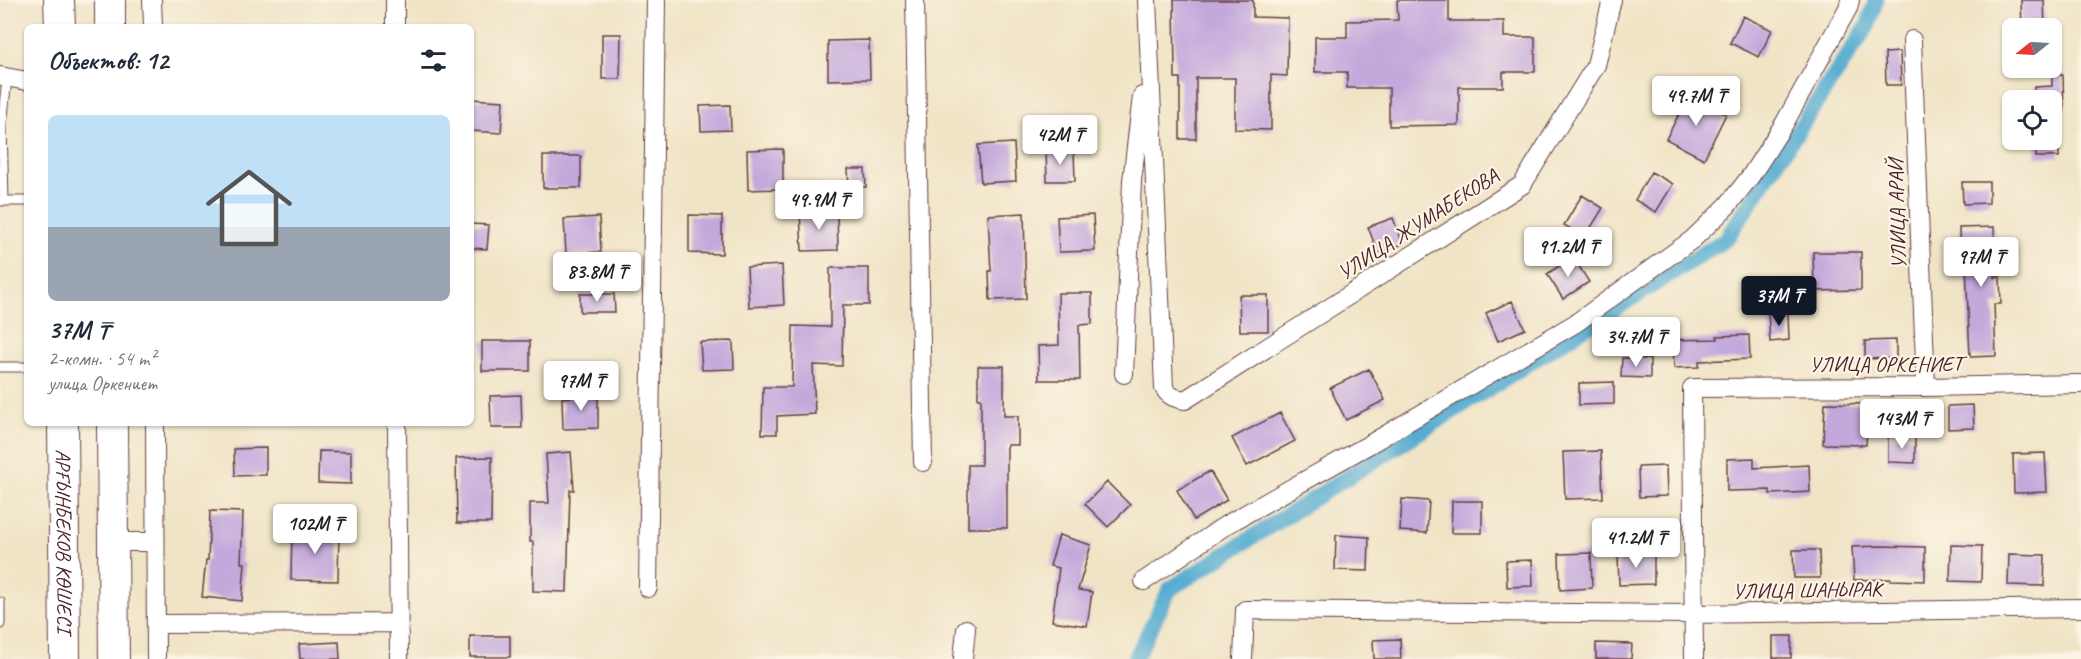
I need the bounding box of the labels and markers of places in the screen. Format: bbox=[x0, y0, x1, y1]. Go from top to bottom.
pin: 49.7M ₸ bbox=[1641, 76, 1751, 127]
pin: 42M ₸ bbox=[1018, 115, 1102, 166]
pin: 49.9M ₸ bbox=[764, 180, 874, 231]
pin: 91.2M ₸ bbox=[1513, 227, 1623, 278]
pin: 97M ₸ bbox=[1939, 237, 2023, 288]
pin: 83.8M ₸ bbox=[542, 252, 652, 303]
pin: 37M ₸ bbox=[1737, 276, 1821, 327]
pin: 34.7M ₸ bbox=[1581, 317, 1691, 368]
pin: 97M ₸ bbox=[539, 361, 623, 412]
pin: 143M ₸ bbox=[1853, 399, 1951, 450]
pin: 102M ₸ bbox=[266, 504, 364, 555]
pin: 41.2M ₸ bbox=[1581, 518, 1691, 569]

